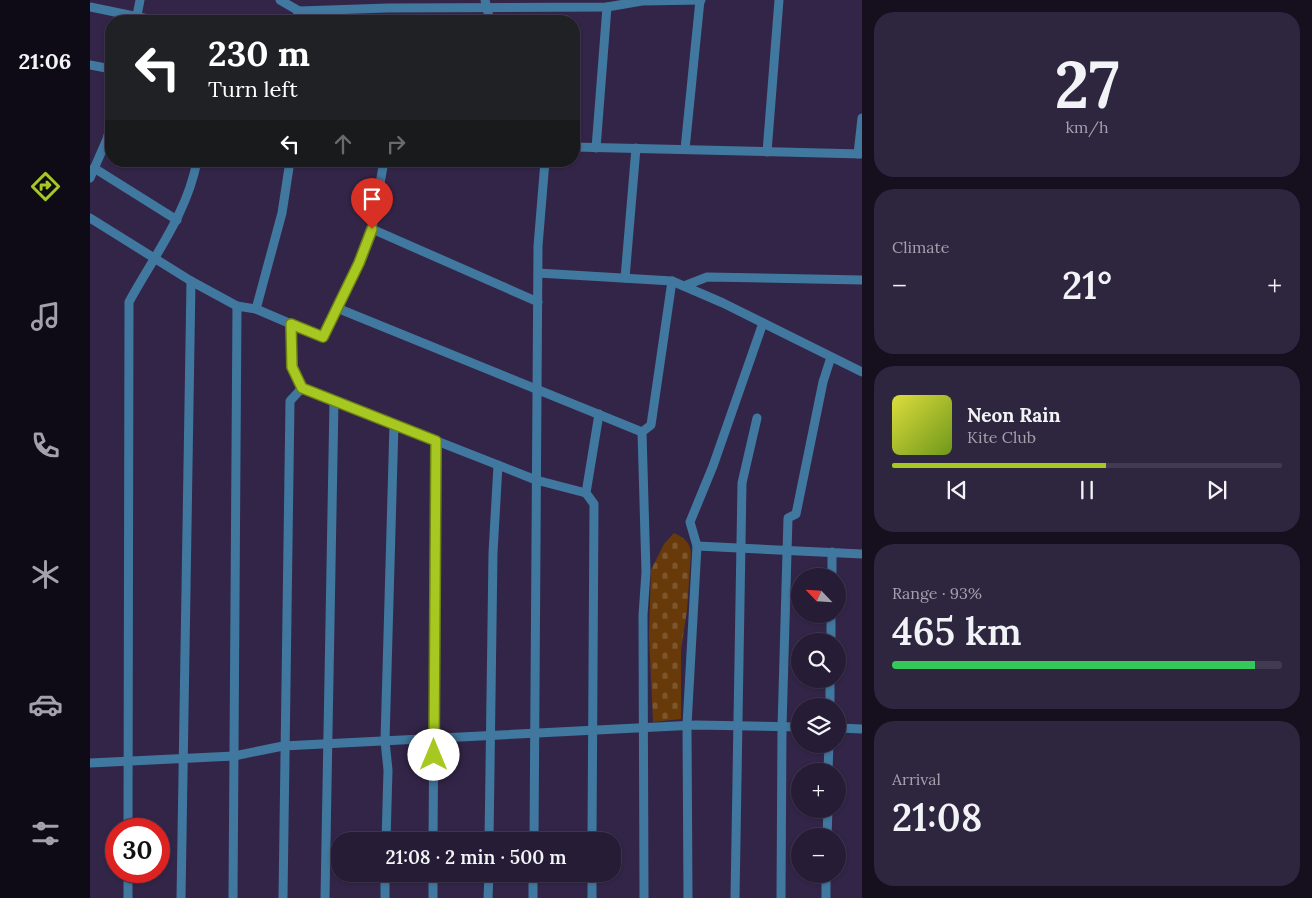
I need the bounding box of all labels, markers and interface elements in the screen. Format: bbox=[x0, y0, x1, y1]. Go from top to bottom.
text: 230 m bbox=[208, 31, 310, 76]
icon: left bbox=[125, 35, 190, 100]
text: 27 bbox=[1054, 43, 1120, 126]
text: 21:06 bbox=[19, 47, 71, 75]
text: Turn left bbox=[208, 75, 298, 103]
text: km/h bbox=[1065, 117, 1109, 137]
icon: left bbox=[276, 130, 304, 158]
icon: ahead bbox=[329, 130, 357, 158]
icon: right bbox=[382, 130, 410, 158]
icon: directions bbox=[28, 169, 63, 204]
pin bbox=[351, 178, 393, 229]
icon: arrive bbox=[358, 185, 386, 213]
text: Climate bbox=[892, 237, 949, 257]
text: 21° bbox=[1062, 261, 1112, 309]
text: − bbox=[892, 268, 907, 304]
text: + bbox=[1267, 268, 1282, 304]
icon: music bbox=[28, 299, 63, 334]
text: Neon Rain bbox=[967, 403, 1061, 427]
text: Kite Club bbox=[967, 427, 1036, 447]
icon: phone bbox=[28, 428, 63, 463]
icon: previous bbox=[943, 476, 971, 504]
icon: pause bbox=[1073, 476, 1101, 504]
icon: next bbox=[1203, 476, 1231, 504]
icon: climate bbox=[28, 557, 63, 592]
north arrow bbox=[791, 568, 846, 622]
map controls bbox=[791, 568, 846, 883]
text: Range · 93% bbox=[892, 583, 982, 603]
text: 465 km bbox=[892, 607, 1022, 655]
button: search bbox=[791, 633, 846, 688]
icon: car bbox=[28, 687, 63, 722]
button: layers bbox=[791, 698, 846, 753]
position arrow bbox=[407, 728, 459, 780]
button: + bbox=[791, 763, 846, 818]
text: Arrival bbox=[892, 769, 941, 789]
text: 21:08 bbox=[892, 793, 982, 841]
icon: filters bbox=[28, 816, 63, 851]
speed limit sign: 30 bbox=[105, 818, 170, 883]
button: − bbox=[791, 828, 846, 883]
text: 21:08 · 2 min · 500 m bbox=[386, 845, 566, 869]

